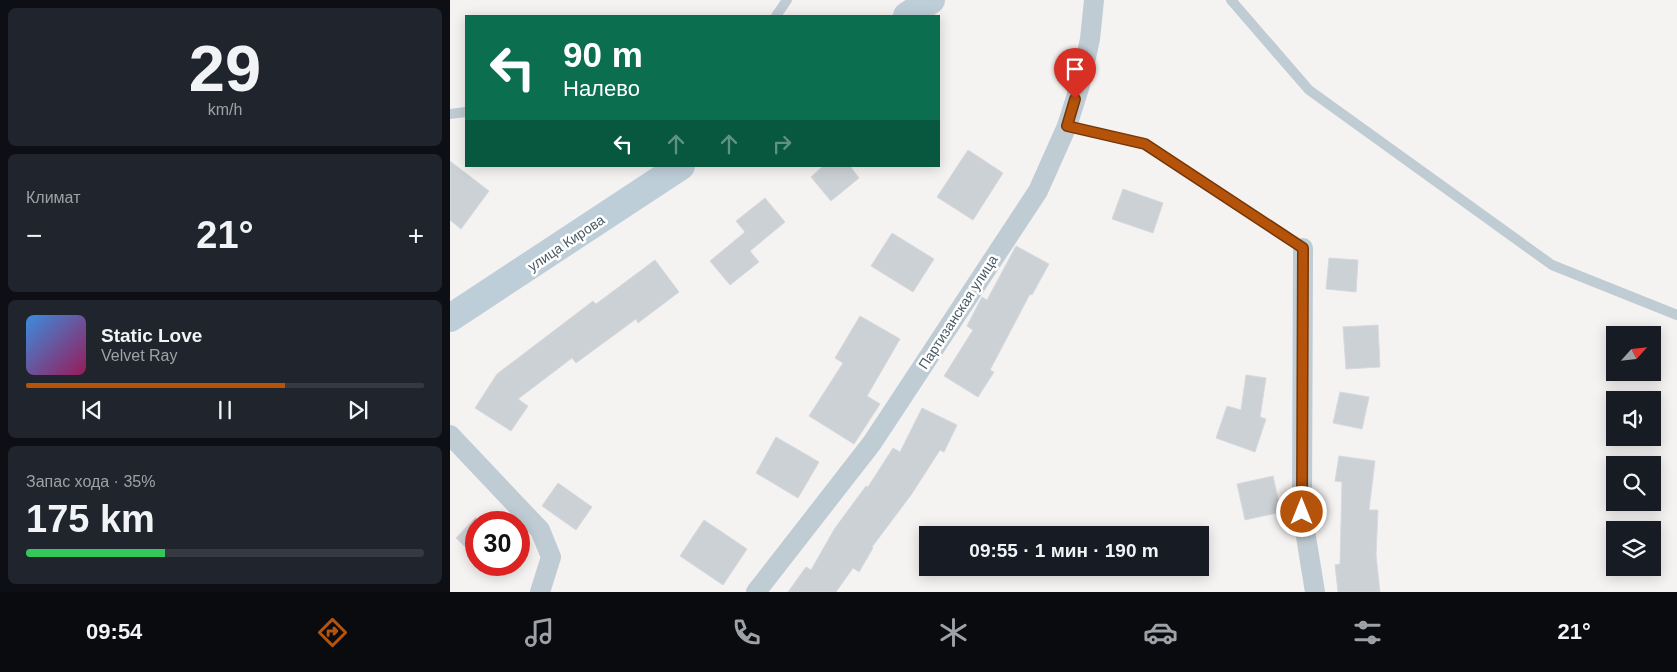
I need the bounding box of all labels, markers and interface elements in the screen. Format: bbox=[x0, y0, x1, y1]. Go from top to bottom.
text: 29 bbox=[189, 32, 261, 105]
icon: left bbox=[480, 35, 545, 100]
text: 90 m bbox=[563, 35, 643, 74]
pin bbox=[1054, 48, 1096, 99]
icon: arrive bbox=[1061, 55, 1089, 83]
text: Налево bbox=[563, 76, 640, 101]
text: km/h bbox=[208, 101, 242, 118]
icon: left bbox=[609, 130, 637, 158]
icon: ahead bbox=[662, 130, 690, 158]
icon: ahead bbox=[715, 130, 743, 158]
icon: right bbox=[768, 130, 796, 158]
text: Климат bbox=[26, 189, 80, 206]
street label: улица Кирова bbox=[525, 211, 608, 275]
text: 21° bbox=[196, 214, 254, 256]
text: − bbox=[26, 220, 42, 251]
text: + bbox=[408, 220, 424, 251]
street label: Партизанская улица bbox=[915, 252, 1001, 372]
text: Static Love bbox=[101, 325, 202, 346]
north arrow bbox=[1606, 326, 1661, 381]
map controls bbox=[1606, 326, 1661, 576]
text: Velvet Ray bbox=[101, 347, 177, 364]
button: sound bbox=[1606, 391, 1661, 446]
icon: previous bbox=[78, 396, 106, 424]
icon: pause bbox=[211, 396, 239, 424]
icon: next bbox=[344, 396, 372, 424]
button: search bbox=[1606, 456, 1661, 511]
text: Запас хода · 35% bbox=[26, 473, 155, 490]
position arrow bbox=[1275, 485, 1327, 537]
text: 175 km bbox=[26, 498, 155, 540]
speed limit sign: 30 bbox=[465, 511, 530, 576]
button: layers bbox=[1606, 521, 1661, 576]
text: 09:55 · 1 мин · 190 m bbox=[969, 540, 1159, 561]
icon: directions bbox=[315, 615, 350, 650]
icon: music bbox=[522, 615, 557, 650]
icon: phone bbox=[729, 615, 764, 650]
icon: climate bbox=[936, 615, 971, 650]
icon: car bbox=[1143, 615, 1178, 650]
icon: filters bbox=[1350, 615, 1385, 650]
text: 09:54 bbox=[86, 619, 142, 644]
text: 21° bbox=[1558, 619, 1591, 644]

